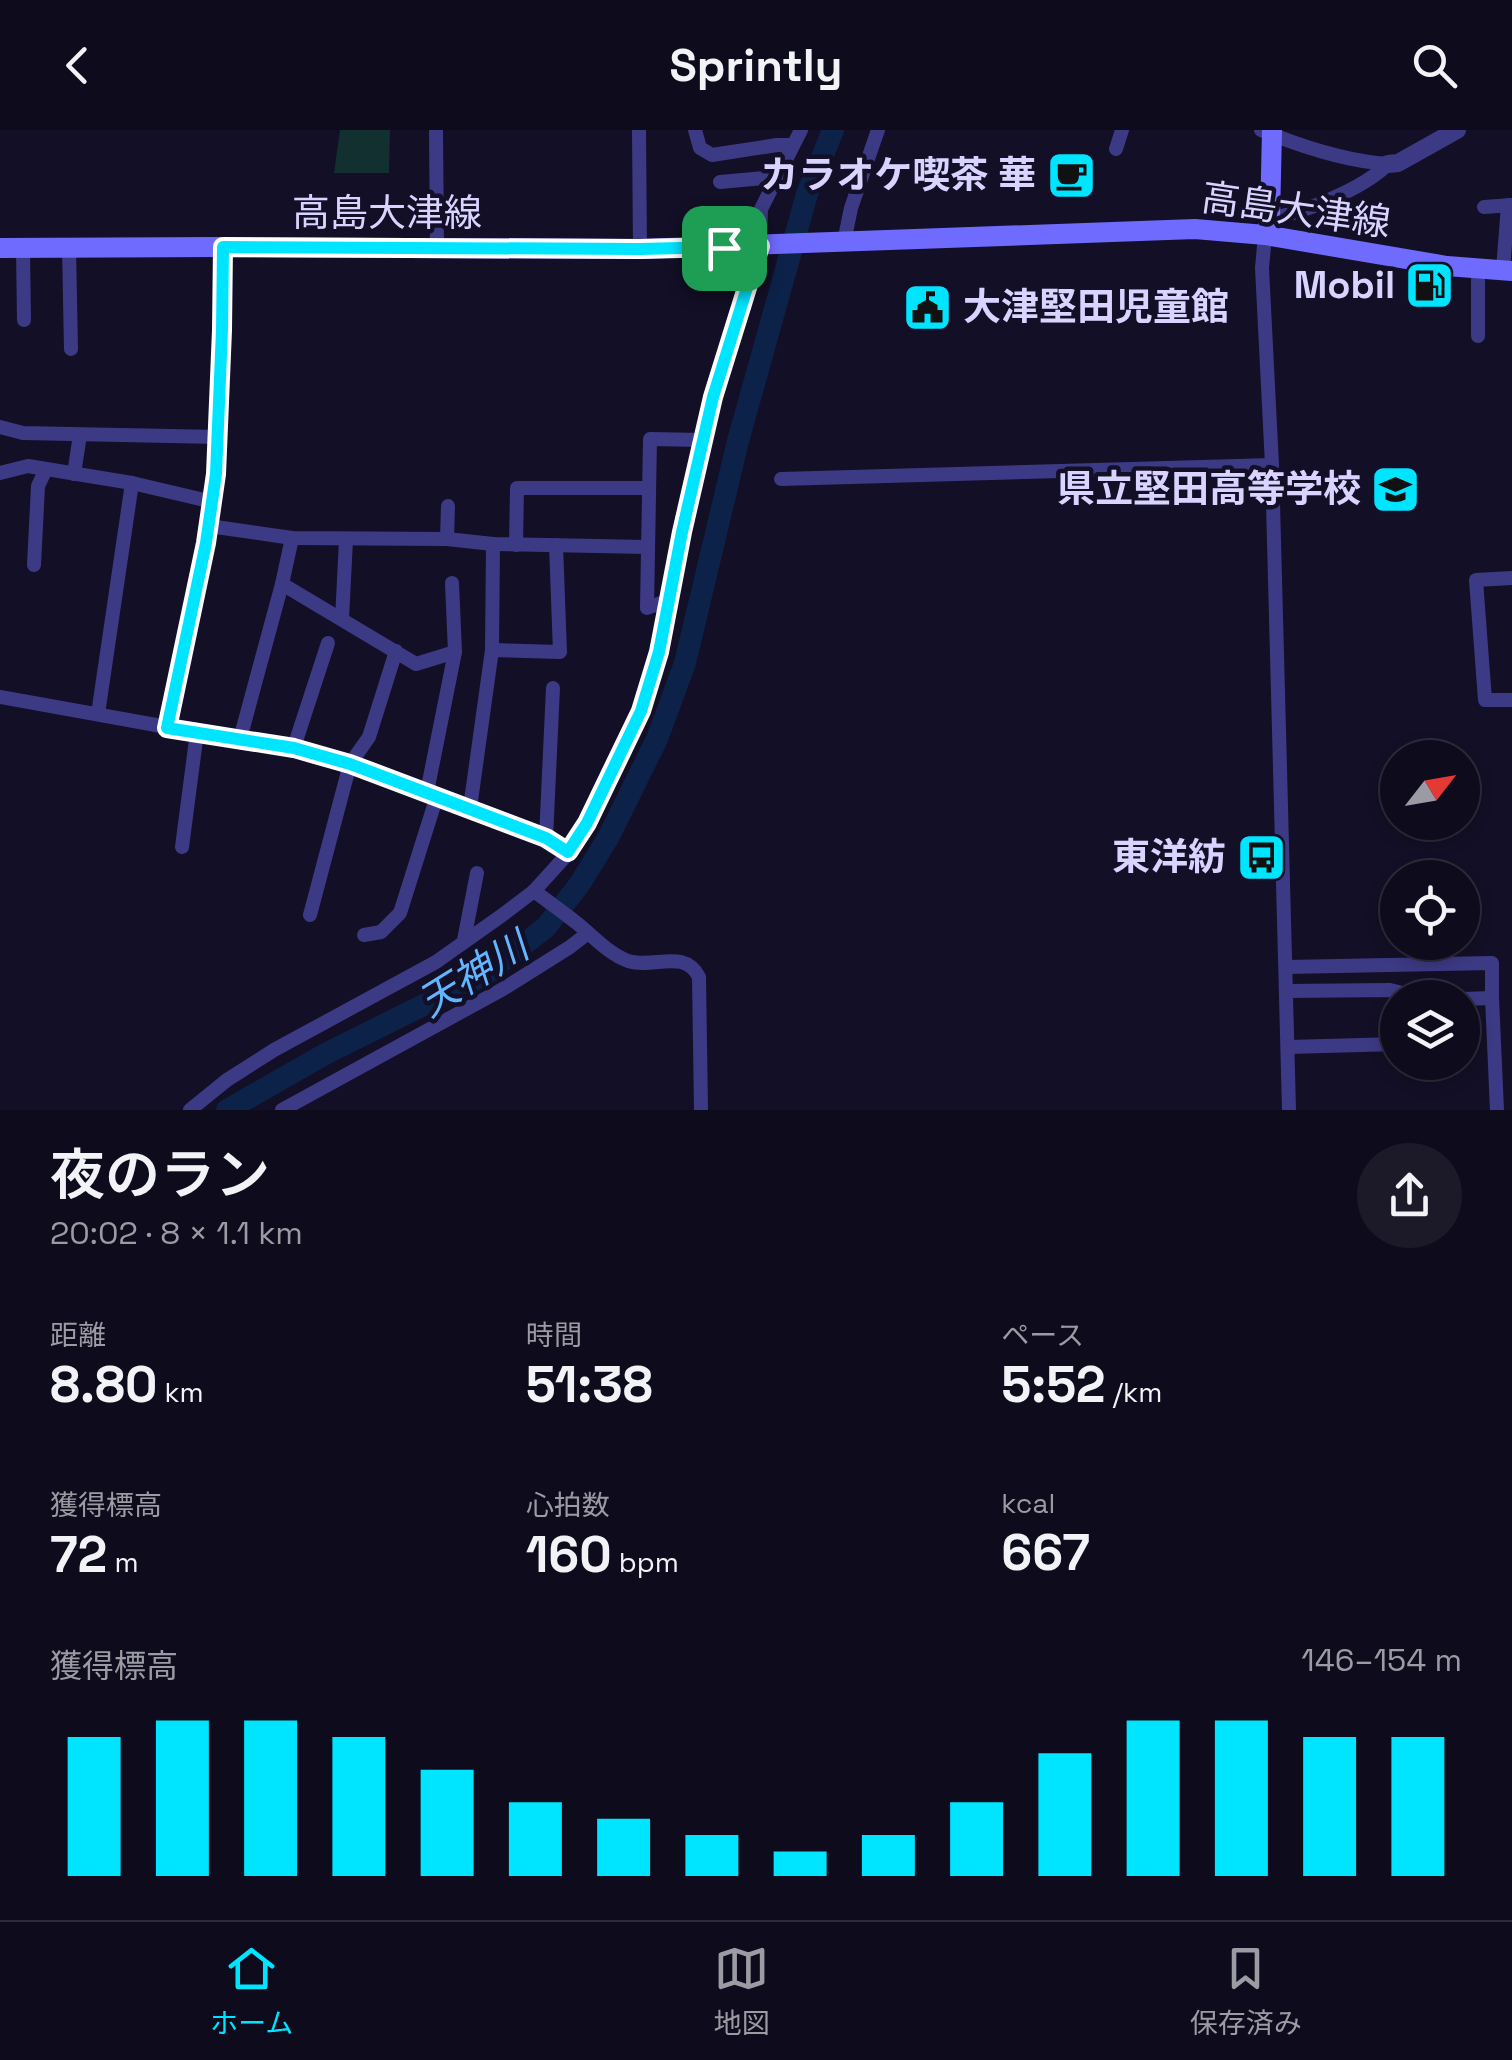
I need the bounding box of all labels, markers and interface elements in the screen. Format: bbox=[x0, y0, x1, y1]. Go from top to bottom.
text: Sprintly bbox=[669, 37, 843, 94]
icon: back bbox=[50, 38, 105, 93]
icon: search bbox=[1407, 38, 1462, 93]
cafe icon: カラオケ喫茶 華 bbox=[1045, 149, 1097, 201]
place label: カラオケ喫茶 華 bbox=[760, 151, 1036, 199]
street label: 高島大津線 bbox=[1199, 173, 1393, 247]
street label: 高島大津線 bbox=[292, 189, 482, 237]
pin bbox=[682, 206, 767, 291]
icon: arrive bbox=[697, 221, 752, 276]
fuel station icon: Mobil bbox=[1404, 259, 1456, 311]
place label: Mobil bbox=[1294, 261, 1395, 309]
public building icon: 大津堅田児童館 bbox=[902, 281, 954, 333]
place label: 大津堅田児童館 bbox=[963, 283, 1229, 331]
school or university icon: 県立堅田高等学校 bbox=[1370, 463, 1422, 515]
place label: 県立堅田高等学校 bbox=[1057, 465, 1361, 513]
north arrow bbox=[1380, 740, 1480, 840]
map controls bbox=[1380, 740, 1480, 1080]
bus stop icon: 東洋紡 bbox=[1235, 831, 1287, 883]
place label: 東洋紡 bbox=[1112, 833, 1226, 881]
button: locate bbox=[1380, 860, 1480, 960]
water label: 天神川 bbox=[409, 919, 541, 1028]
button: layers bbox=[1380, 980, 1480, 1080]
text: 夜のラン bbox=[50, 1140, 270, 1210]
button: share bbox=[1357, 1143, 1462, 1248]
text: 20:02 · 8 × 1.1 km bbox=[50, 1213, 303, 1253]
text: 距離 bbox=[50, 1317, 106, 1353]
text: 時間 bbox=[526, 1317, 582, 1353]
text: ペース bbox=[1001, 1317, 1084, 1353]
text: 8.80 bbox=[50, 1353, 157, 1417]
text: 51:38 bbox=[526, 1353, 653, 1417]
text: 5:52 bbox=[1001, 1353, 1106, 1417]
text: km bbox=[157, 1374, 204, 1410]
text: /km bbox=[1106, 1374, 1162, 1410]
text: kcal bbox=[1001, 1485, 1055, 1521]
text: 獲得標高 bbox=[50, 1487, 162, 1523]
text: 心拍数 bbox=[526, 1487, 610, 1523]
text: 667 bbox=[1001, 1521, 1090, 1585]
text: 72 bbox=[50, 1523, 107, 1587]
text: 160 bbox=[526, 1523, 612, 1587]
text: m bbox=[107, 1544, 138, 1580]
text: bpm bbox=[612, 1544, 679, 1580]
text: 146–154 m bbox=[1301, 1640, 1462, 1680]
text: 獲得標高 bbox=[50, 1646, 178, 1686]
tab: ホーム bbox=[210, 1941, 293, 2041]
tab: 地図 bbox=[714, 1941, 770, 2041]
tab: 保存済み bbox=[1190, 1941, 1302, 2041]

